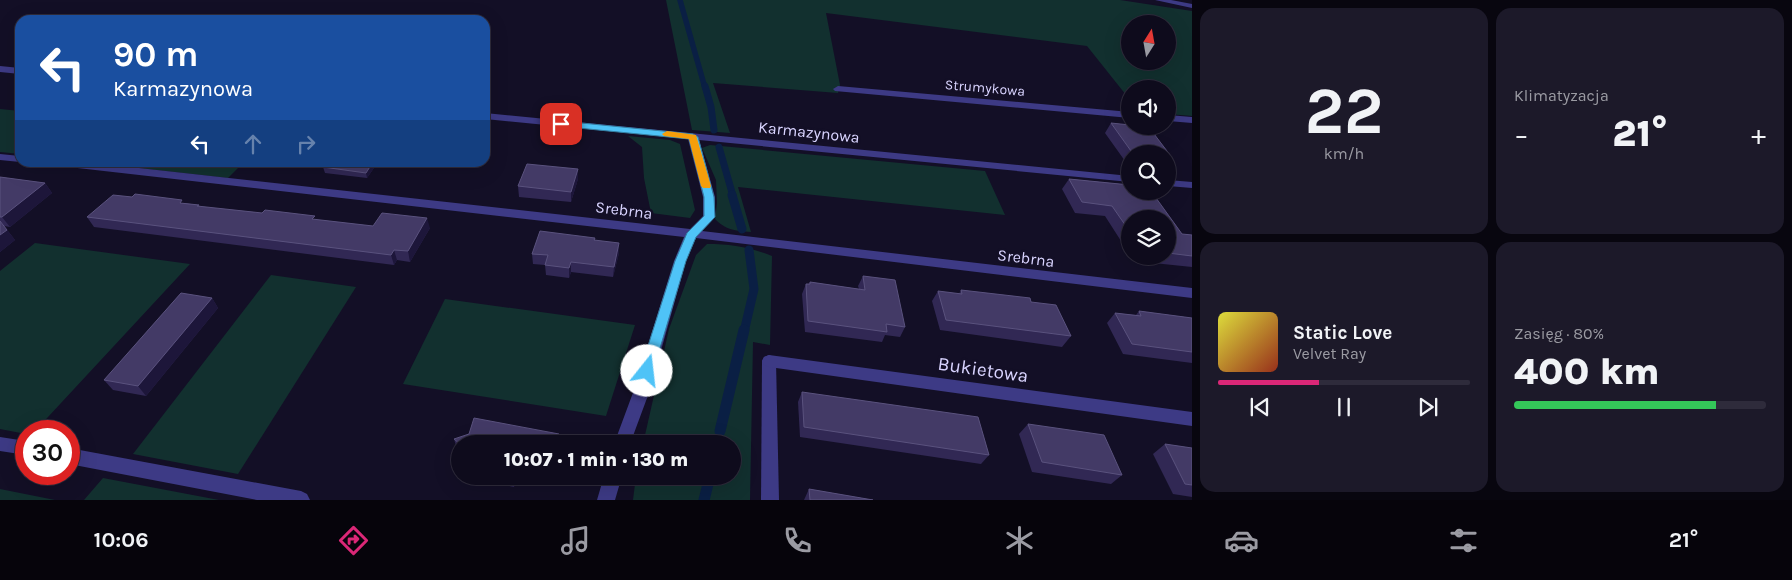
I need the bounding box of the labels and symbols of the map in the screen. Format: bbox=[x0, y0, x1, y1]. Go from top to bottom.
north arrow bbox=[1121, 15, 1176, 70]
street label: Strumykowa bbox=[944, 76, 1026, 100]
pin bbox=[540, 103, 582, 145]
street label: Karmazynowa bbox=[757, 117, 861, 147]
street label: Srebrna bbox=[594, 197, 654, 223]
street label: Srebrna bbox=[996, 245, 1056, 271]
position arrow bbox=[620, 344, 672, 396]
street label: Bukietowa bbox=[936, 353, 1030, 387]
speed limit sign: 30 bbox=[15, 420, 80, 485]

